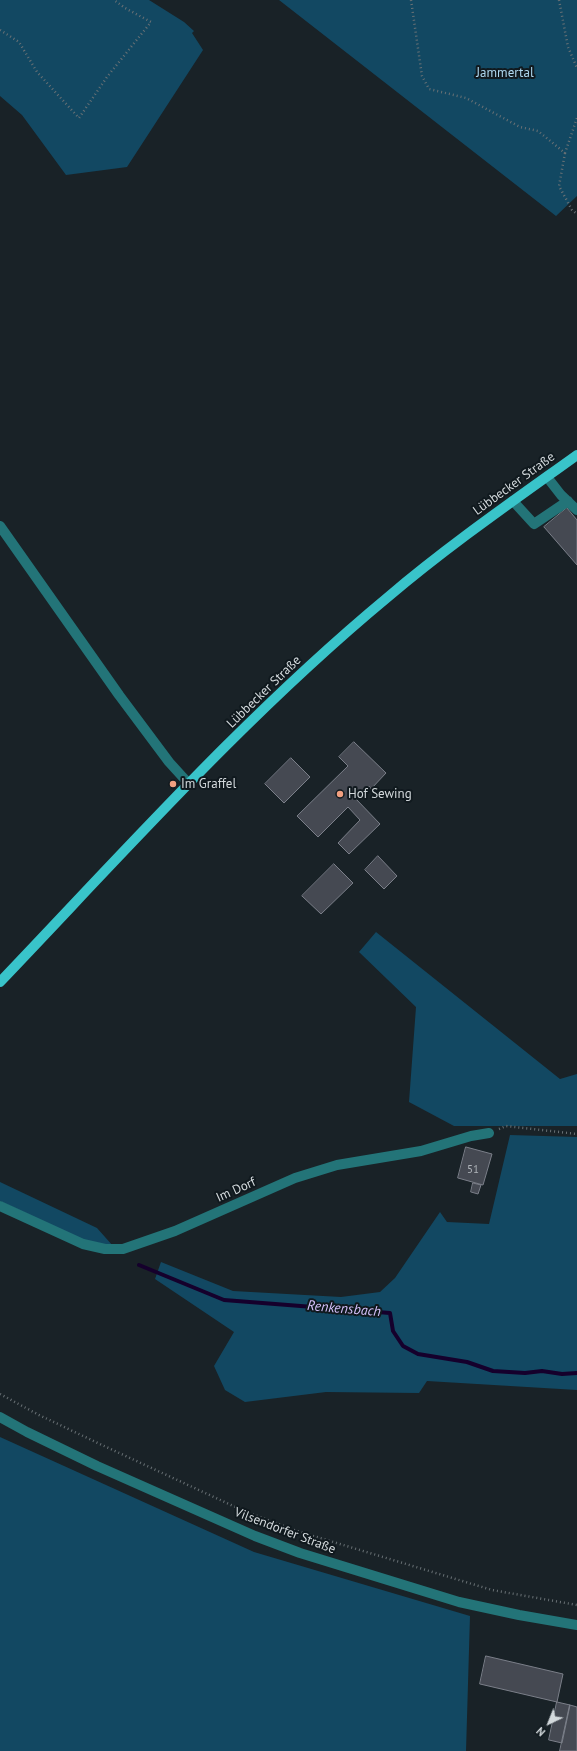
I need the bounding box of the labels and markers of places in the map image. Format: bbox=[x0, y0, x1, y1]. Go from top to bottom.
place label: Im Graffel bbox=[181, 776, 236, 792]
marker: Im Graffel bbox=[168, 779, 178, 789]
place label: Hof Sewing bbox=[348, 786, 412, 802]
marker: Hof Sewing bbox=[335, 789, 345, 799]

